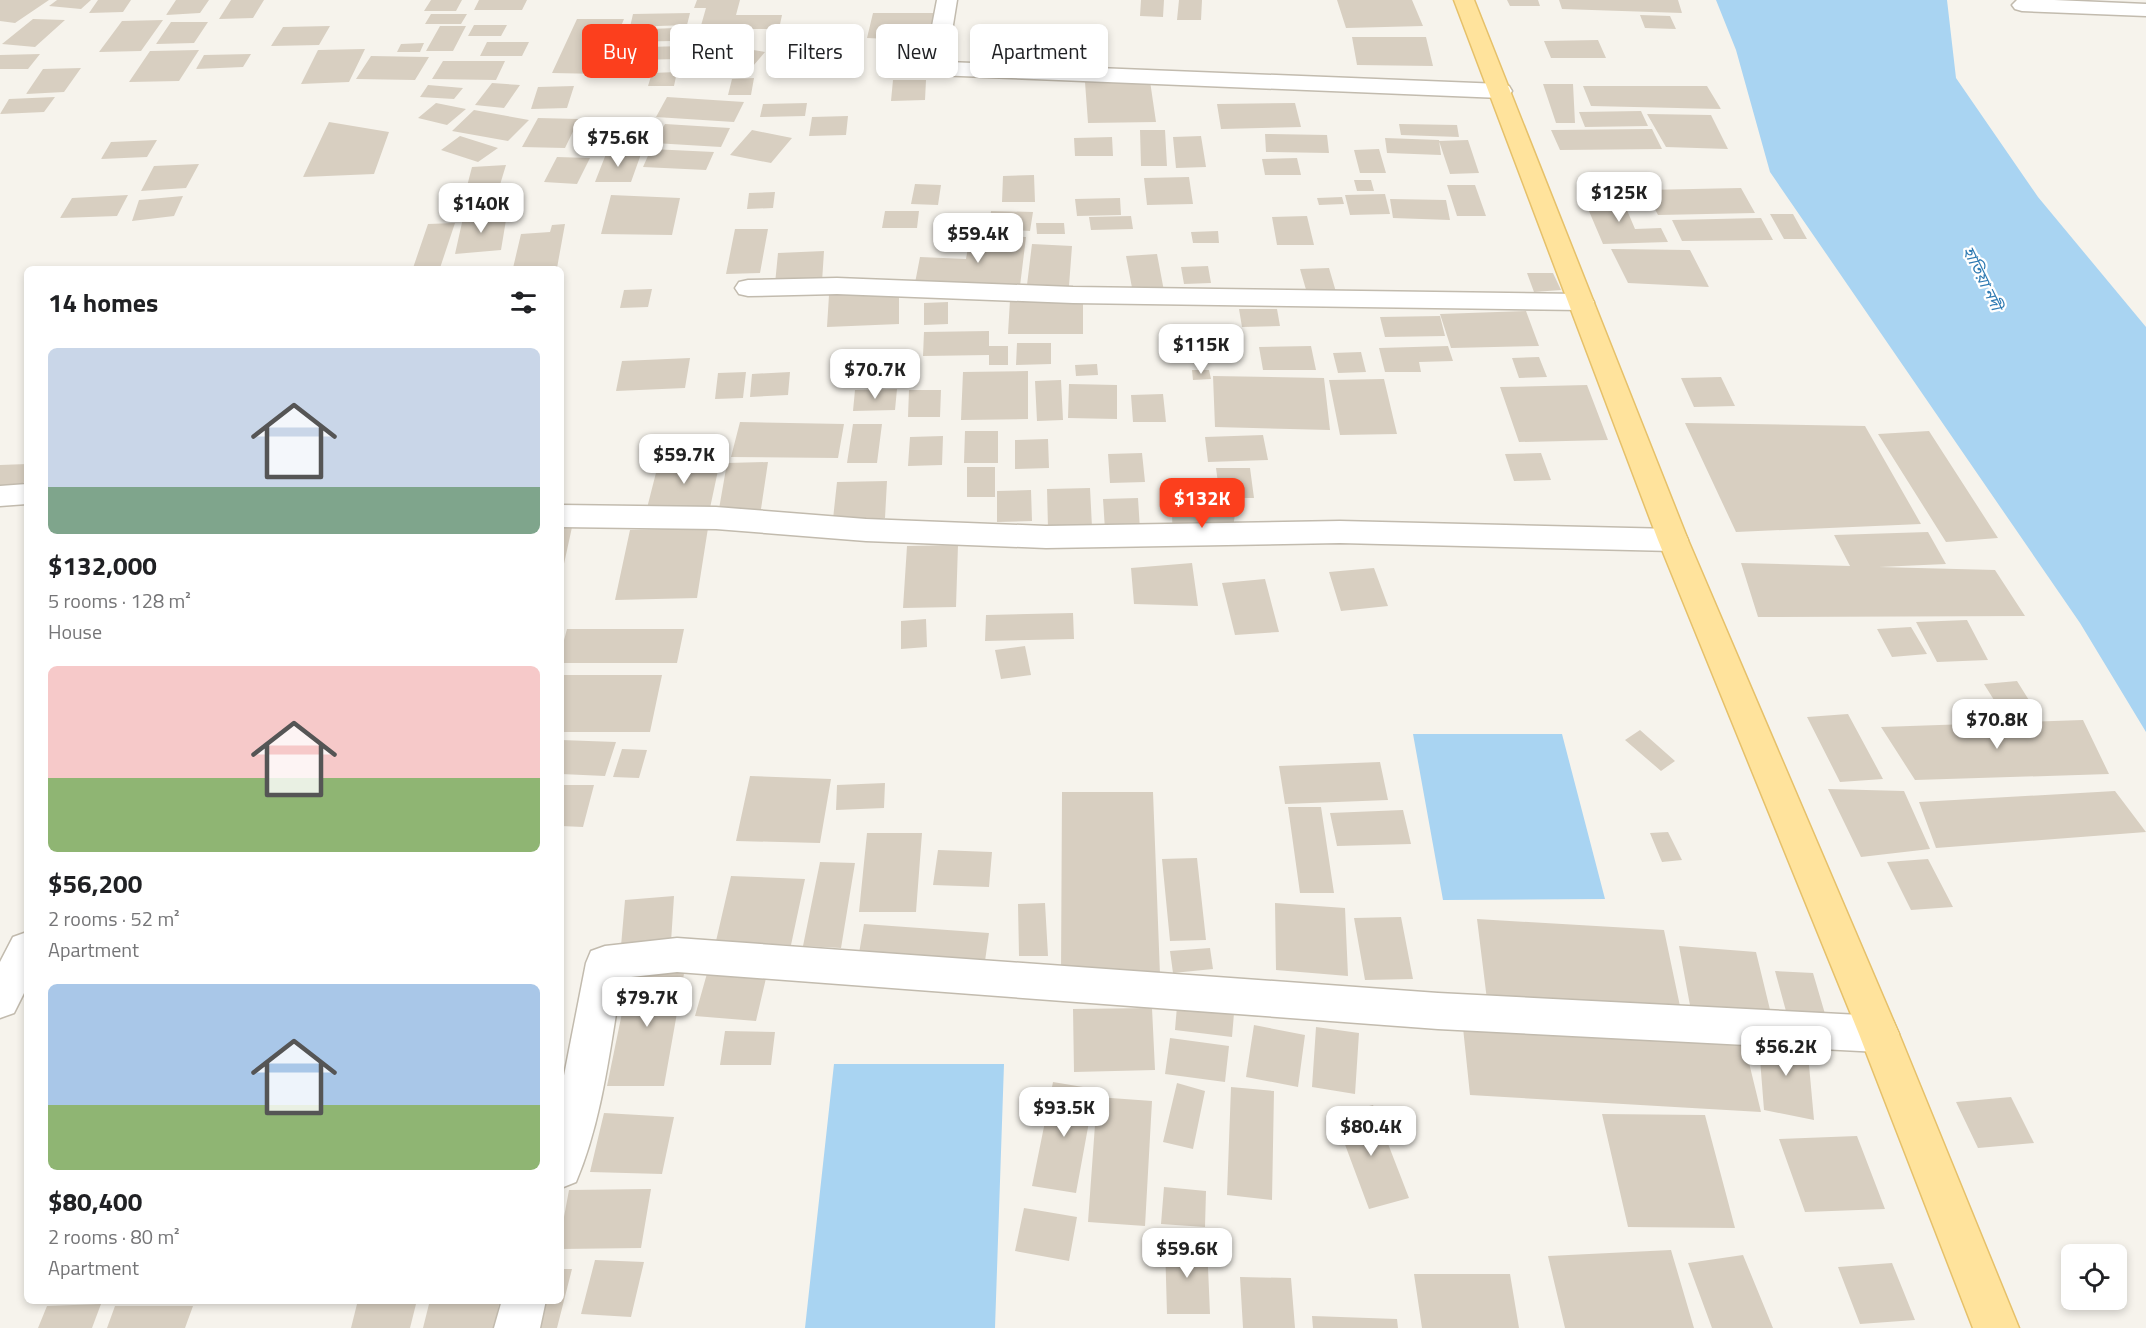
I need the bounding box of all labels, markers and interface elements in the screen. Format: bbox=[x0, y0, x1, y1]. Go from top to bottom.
chip: Buy bbox=[582, 24, 658, 78]
chip: Rent bbox=[670, 24, 754, 78]
chip: Filters bbox=[766, 24, 864, 78]
chip: New bbox=[876, 24, 958, 78]
chip: Apartment bbox=[970, 24, 1108, 78]
pin: $75.6K bbox=[569, 117, 667, 168]
text: $75.6K bbox=[587, 121, 649, 152]
pin: $125K bbox=[1577, 172, 1661, 223]
text: $125K bbox=[1591, 176, 1647, 207]
pin: $140K bbox=[439, 183, 523, 234]
text: $140K bbox=[453, 187, 509, 218]
pin: $59.4K bbox=[929, 213, 1027, 264]
text: $59.4K bbox=[947, 217, 1009, 248]
water label: হাতিয়া নদী bbox=[1957, 242, 2010, 317]
text: 14 homes bbox=[48, 283, 158, 322]
icon: filters bbox=[507, 286, 540, 319]
pin: $115K bbox=[1159, 324, 1243, 375]
text: $115K bbox=[1173, 328, 1229, 359]
pin: $70.7K bbox=[826, 349, 924, 400]
text: $70.7K bbox=[844, 353, 906, 384]
icon: home bbox=[240, 387, 348, 495]
pin: $59.7K bbox=[635, 434, 733, 485]
text: $59.7K bbox=[653, 438, 715, 469]
pin: $132K bbox=[1160, 478, 1244, 529]
text: $132K bbox=[1174, 482, 1230, 513]
text: $132,000 bbox=[48, 546, 157, 585]
text: 5 rooms · 128 m² bbox=[48, 585, 191, 616]
text: House bbox=[48, 616, 102, 647]
pin: $70.8K bbox=[1948, 699, 2046, 750]
text: $70.8K bbox=[1966, 703, 2028, 734]
icon: home bbox=[240, 705, 348, 813]
text: $56,200 bbox=[48, 864, 142, 903]
text: 2 rooms · 52 m² bbox=[48, 903, 180, 934]
text: Apartment bbox=[48, 934, 139, 965]
pin: $79.7K bbox=[598, 977, 696, 1028]
text: $79.7K bbox=[616, 981, 678, 1012]
icon: home bbox=[240, 1023, 348, 1131]
pin: $56.2K bbox=[1737, 1026, 1835, 1077]
text: $56.2K bbox=[1755, 1030, 1817, 1061]
pin: $93.5K bbox=[1015, 1087, 1113, 1138]
text: $93.5K bbox=[1033, 1091, 1095, 1122]
pin: $80.4K bbox=[1322, 1106, 1420, 1157]
text: $80.4K bbox=[1340, 1110, 1402, 1141]
text: $80,400 bbox=[48, 1182, 142, 1221]
text: 2 rooms · 80 m² bbox=[48, 1221, 180, 1252]
pin: $59.6K bbox=[1138, 1228, 1236, 1279]
text: $59.6K bbox=[1156, 1232, 1218, 1263]
map controls bbox=[2061, 1244, 2127, 1310]
button: locate bbox=[2061, 1244, 2127, 1310]
text: Apartment bbox=[48, 1252, 139, 1283]

